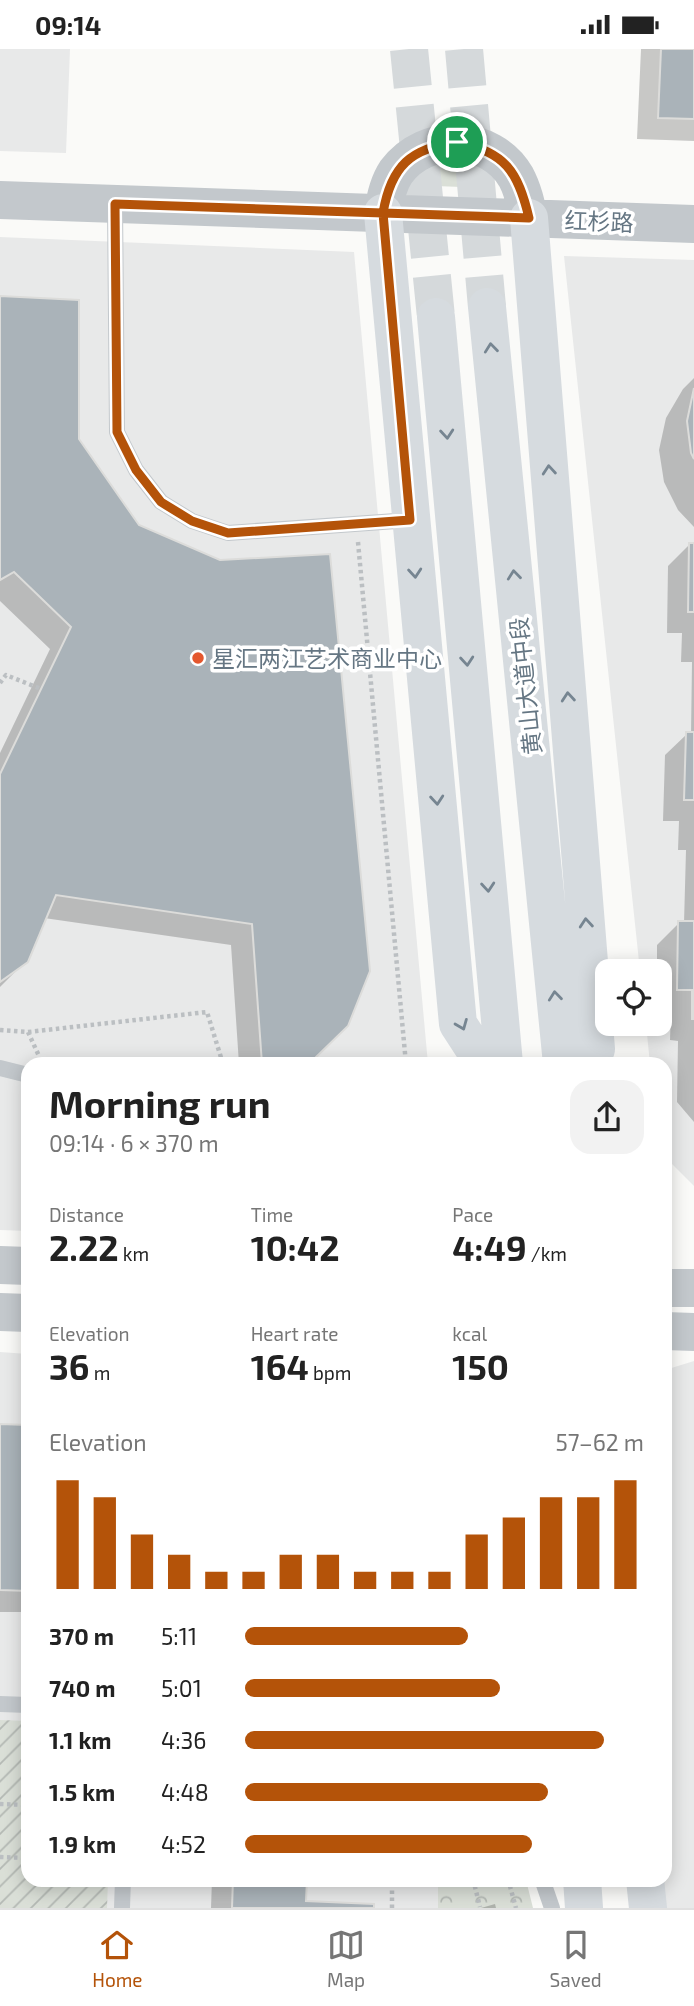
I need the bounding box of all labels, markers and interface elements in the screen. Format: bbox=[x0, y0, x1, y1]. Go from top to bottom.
text: 09:14 bbox=[35, 9, 101, 40]
pin bbox=[427, 112, 487, 172]
icon: arrive bbox=[438, 123, 476, 161]
street label: 红杉路 bbox=[564, 206, 634, 236]
one-way arrow bbox=[484, 342, 499, 354]
one-way arrow bbox=[439, 429, 454, 440]
one-way arrow bbox=[542, 464, 557, 475]
one-way arrow bbox=[408, 568, 423, 579]
one-way arrow bbox=[506, 569, 521, 580]
street label: 黄山大道中段 bbox=[504, 616, 546, 756]
place label: 星汇两江艺术商业中心 bbox=[212, 644, 442, 672]
marker: 星汇两江艺术商业中心 bbox=[190, 650, 206, 666]
one-way arrow bbox=[459, 655, 474, 666]
one-way arrow bbox=[560, 691, 575, 702]
one-way arrow bbox=[429, 795, 444, 806]
one-way arrow bbox=[480, 882, 495, 893]
one-way arrow bbox=[579, 918, 594, 929]
map controls bbox=[595, 959, 672, 1036]
button: locate bbox=[595, 959, 672, 1036]
one-way arrow bbox=[548, 990, 563, 1001]
one-way arrow bbox=[453, 1018, 467, 1030]
text: Morning run bbox=[49, 1080, 270, 1126]
button: share bbox=[570, 1080, 644, 1154]
text: 09:14 · 6 × 370 m bbox=[49, 1129, 219, 1157]
text: Distance bbox=[49, 1203, 124, 1226]
text: Time bbox=[251, 1203, 293, 1226]
text: Pace bbox=[452, 1203, 493, 1226]
text: 2.22 bbox=[49, 1226, 119, 1268]
text: 10:42 bbox=[251, 1226, 340, 1268]
text: 4:49 bbox=[452, 1226, 527, 1268]
text: km bbox=[119, 1242, 149, 1265]
text: /km bbox=[527, 1242, 567, 1265]
text: Elevation bbox=[49, 1322, 130, 1345]
text: Heart rate bbox=[251, 1322, 339, 1345]
text: kcal bbox=[452, 1322, 487, 1345]
text: 36 bbox=[49, 1345, 90, 1387]
text: 164 bbox=[251, 1345, 309, 1387]
text: 150 bbox=[452, 1345, 509, 1387]
text: m bbox=[90, 1361, 110, 1384]
text: bpm bbox=[309, 1361, 351, 1384]
text: Elevation bbox=[49, 1428, 147, 1456]
text: 57–62 m bbox=[555, 1428, 644, 1456]
text: 370 m bbox=[49, 1622, 114, 1650]
text: 5:11 bbox=[161, 1622, 197, 1650]
text: 740 m bbox=[49, 1674, 116, 1702]
text: 5:01 bbox=[161, 1674, 202, 1702]
text: 1.1 km bbox=[49, 1726, 112, 1754]
text: 4:36 bbox=[161, 1726, 207, 1754]
text: 1.5 km bbox=[49, 1778, 115, 1806]
text: 4:48 bbox=[161, 1778, 209, 1806]
text: 1.9 km bbox=[49, 1830, 116, 1858]
text: 4:52 bbox=[161, 1830, 206, 1858]
tab: Home bbox=[92, 1926, 143, 1991]
tab: Map bbox=[327, 1926, 365, 1991]
tab: Saved bbox=[550, 1926, 602, 1991]

